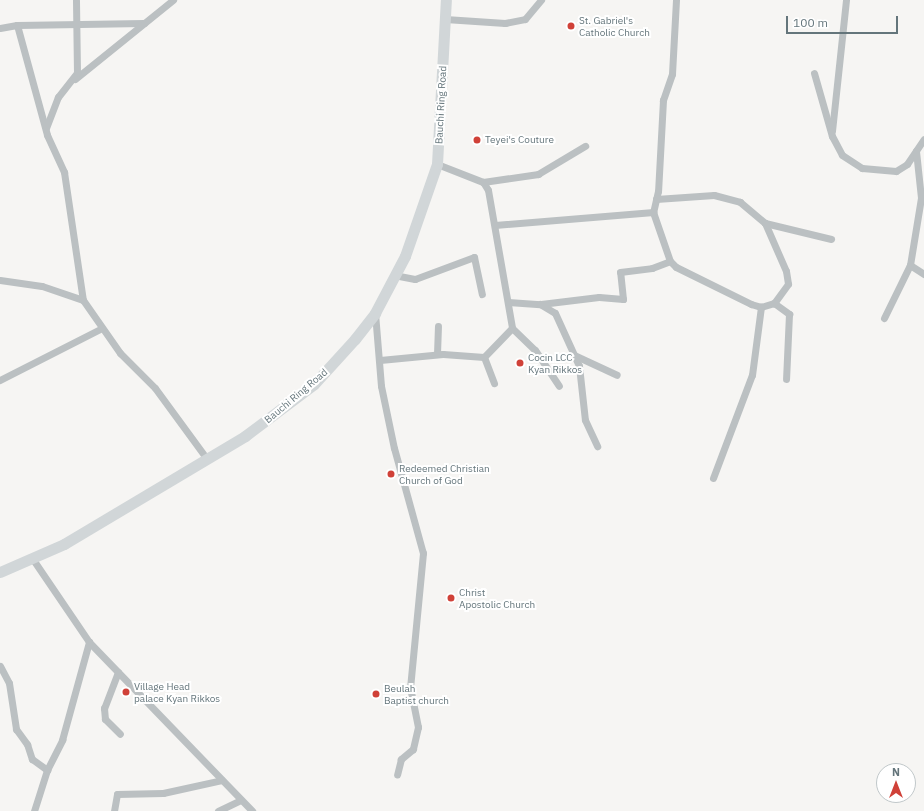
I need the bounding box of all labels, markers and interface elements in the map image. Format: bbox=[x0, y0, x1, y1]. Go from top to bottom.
scale bar bbox=[788, 8, 900, 34]
place label: St. Gabriel's Catholic Church bbox=[579, 14, 650, 38]
text: 100 m bbox=[793, 15, 828, 30]
marker: St. Gabriel's Catholic Church bbox=[566, 21, 576, 31]
street label: Bauchi Ring Road bbox=[433, 66, 449, 144]
place label: Teyei's Couture bbox=[485, 134, 554, 146]
marker: Teyei's Couture bbox=[472, 135, 482, 145]
place label: Cocin LCC Kyan Rikkos bbox=[528, 351, 582, 374]
marker: Cocin LCC Kyan Rikkos bbox=[515, 358, 525, 368]
street label: Bauchi Ring Road bbox=[262, 366, 330, 426]
place label: Redeemed Christian Church of God bbox=[399, 462, 490, 486]
marker: Redeemed Christian Church of God bbox=[386, 469, 396, 479]
place label: Christ Apostolic Church bbox=[459, 586, 535, 610]
marker: Christ Apostolic Church bbox=[446, 593, 456, 603]
place label: Village Head palace Kyan Rikkos bbox=[134, 680, 220, 704]
place label: Beulah Baptist church bbox=[384, 682, 449, 706]
marker: Village Head palace Kyan Rikkos bbox=[121, 687, 131, 697]
marker: Beulah Baptist church bbox=[371, 689, 381, 699]
north arrow bbox=[876, 763, 916, 803]
text: N bbox=[892, 765, 900, 779]

